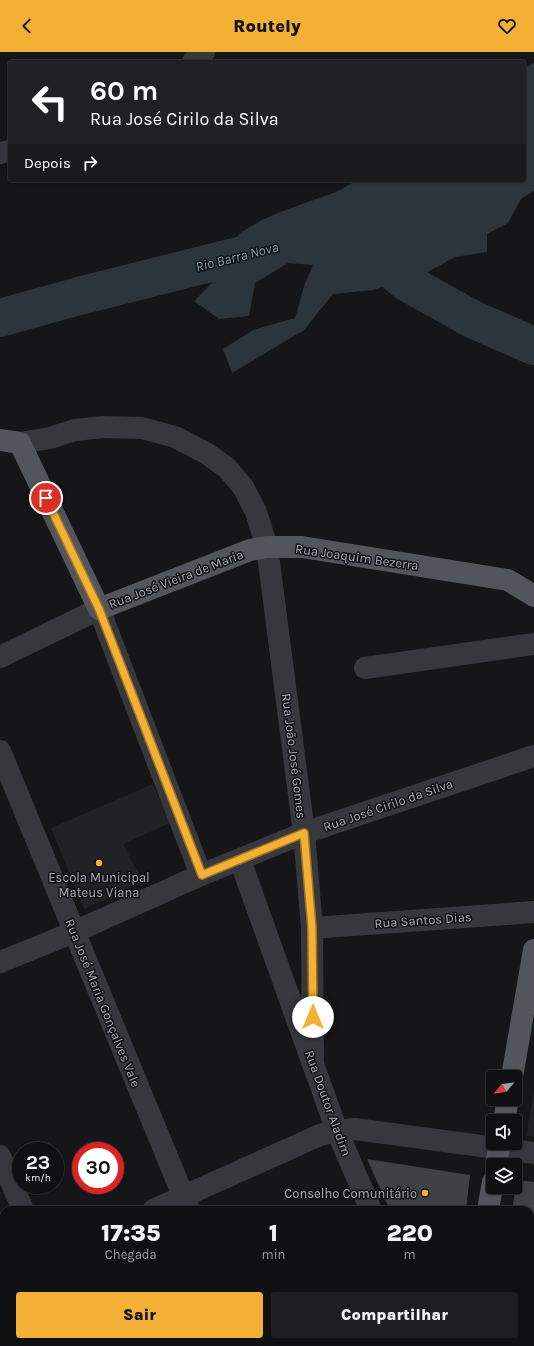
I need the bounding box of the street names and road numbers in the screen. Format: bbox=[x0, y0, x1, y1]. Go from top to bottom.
street label: Rua Joaquim Bezerra bbox=[294, 541, 420, 574]
street label: Rua José Vieira de Maria bbox=[107, 546, 245, 612]
street label: Rua João José Gomes bbox=[279, 693, 309, 820]
street label: Rua José Cirilo da Silva bbox=[321, 776, 455, 834]
street label: Rua Santos Dias bbox=[374, 909, 472, 931]
street label: Rua José Maria Gonçalves Vale bbox=[62, 917, 144, 1090]
street label: Rua Doutor Aladim bbox=[302, 1048, 354, 1158]

